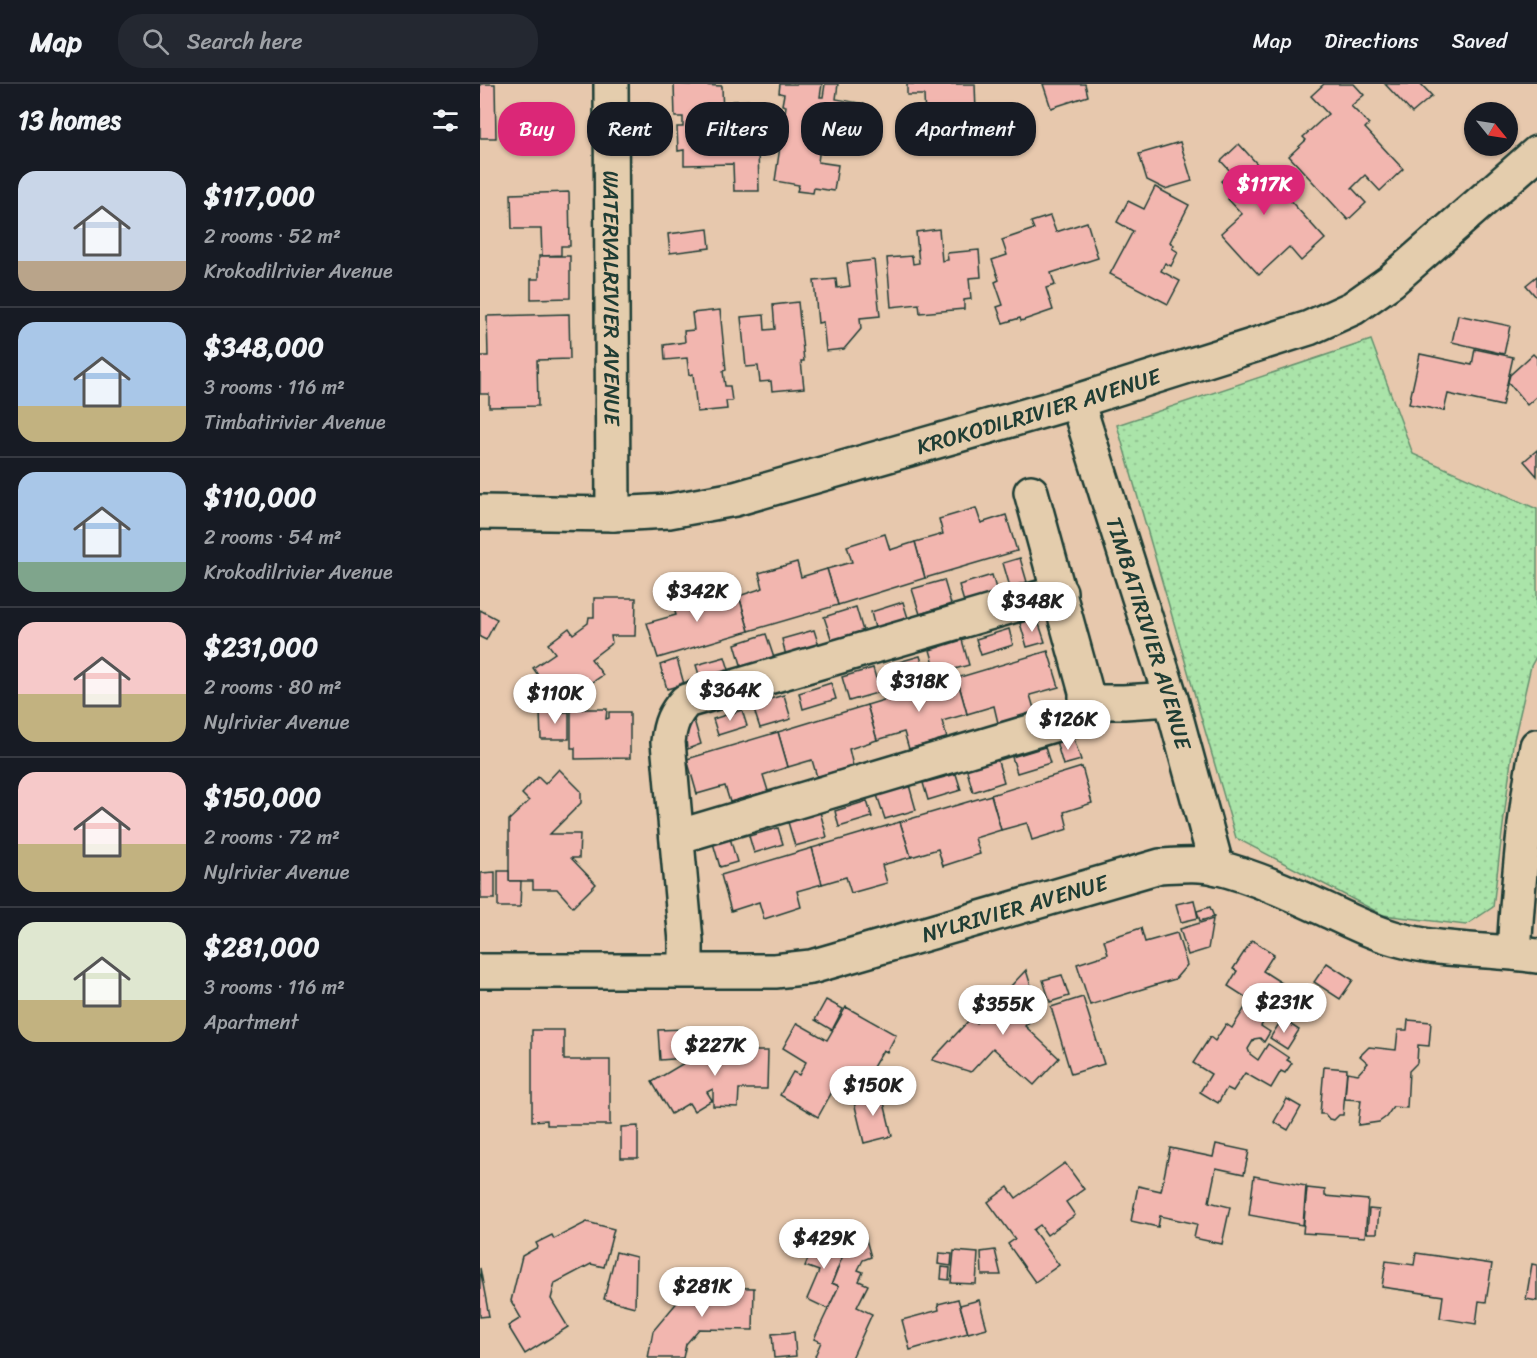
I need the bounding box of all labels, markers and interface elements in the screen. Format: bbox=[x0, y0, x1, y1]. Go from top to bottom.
search box bbox=[118, 14, 538, 68]
text: Map bbox=[30, 17, 82, 66]
text: Search here bbox=[187, 22, 303, 61]
text: Map bbox=[1253, 22, 1291, 60]
text: Directions bbox=[1324, 22, 1419, 60]
text: Saved bbox=[1452, 22, 1507, 60]
icon: search bbox=[139, 25, 172, 58]
text: 13 homes bbox=[18, 97, 121, 143]
chip: Buy bbox=[498, 102, 575, 156]
chip: Rent bbox=[587, 102, 673, 156]
chip: Filters bbox=[685, 102, 789, 156]
chip: New bbox=[801, 102, 883, 156]
chip: Apartment bbox=[895, 102, 1036, 156]
north arrow bbox=[1464, 102, 1518, 156]
map controls bbox=[1464, 102, 1518, 156]
icon: filters bbox=[429, 104, 462, 137]
pin: $117K bbox=[1222, 165, 1306, 216]
text: $117K bbox=[1237, 167, 1291, 202]
street label: WATERVALRIVIER AVENUE bbox=[591, 170, 632, 427]
text: $117,000 bbox=[204, 173, 315, 219]
icon: home bbox=[66, 195, 138, 267]
text: 2 rooms · 52 m² bbox=[204, 219, 341, 254]
text: Krokodilrivier Avenue bbox=[204, 254, 393, 289]
text: $348,000 bbox=[204, 324, 324, 370]
icon: home bbox=[66, 346, 138, 418]
street label: KROKODILRIVIER AVENUE bbox=[912, 356, 1167, 466]
text: 3 rooms · 116 m² bbox=[204, 370, 345, 405]
text: Timbatirivier Avenue bbox=[204, 405, 386, 440]
text: $110,000 bbox=[204, 474, 317, 520]
icon: home bbox=[66, 496, 138, 568]
street label: TIMBATIRIVIER AVENUE bbox=[1095, 512, 1203, 756]
text: 2 rooms · 54 m² bbox=[204, 520, 342, 555]
text: Krokodilrivier Avenue bbox=[204, 555, 393, 590]
pin: $342K bbox=[655, 572, 739, 623]
text: $342K bbox=[667, 574, 727, 609]
pin: $348K bbox=[990, 582, 1074, 633]
text: $348K bbox=[1001, 584, 1063, 619]
text: $231,000 bbox=[204, 624, 318, 670]
icon: home bbox=[66, 646, 138, 718]
pin: $318K bbox=[877, 662, 961, 713]
text: $318K bbox=[890, 664, 948, 699]
text: 2 rooms · 80 m² bbox=[204, 670, 342, 705]
pin: $364K bbox=[688, 671, 772, 722]
text: $364K bbox=[700, 673, 760, 708]
pin: $110K bbox=[513, 674, 597, 725]
text: $110K bbox=[527, 676, 583, 711]
pin: $126K bbox=[1026, 700, 1110, 751]
text: $126K bbox=[1039, 702, 1097, 737]
text: Nylrivier Avenue bbox=[204, 705, 349, 740]
text: $150,000 bbox=[204, 774, 321, 820]
icon: home bbox=[66, 796, 138, 868]
text: 2 rooms · 72 m² bbox=[204, 820, 340, 855]
text: Nylrivier Avenue bbox=[204, 855, 349, 890]
street label: NYLRIVIER AVENUE bbox=[917, 863, 1114, 954]
text: $281,000 bbox=[204, 924, 320, 970]
icon: home bbox=[66, 946, 138, 1018]
text: 3 rooms · 116 m² bbox=[204, 970, 345, 1005]
pin: $231K bbox=[1242, 983, 1326, 1034]
pin: $355K bbox=[961, 985, 1045, 1036]
text: $231K bbox=[1256, 985, 1312, 1020]
text: $355K bbox=[972, 987, 1034, 1022]
text: Apartment bbox=[204, 1005, 298, 1040]
pin: $227K bbox=[673, 1026, 757, 1077]
text: $227K bbox=[685, 1028, 745, 1063]
pin: $150K bbox=[831, 1066, 915, 1117]
text: $150K bbox=[843, 1068, 903, 1103]
pin: $429K bbox=[782, 1219, 866, 1270]
text: $429K bbox=[793, 1221, 855, 1256]
pin: $281K bbox=[660, 1267, 744, 1318]
text: $281K bbox=[673, 1269, 731, 1304]

